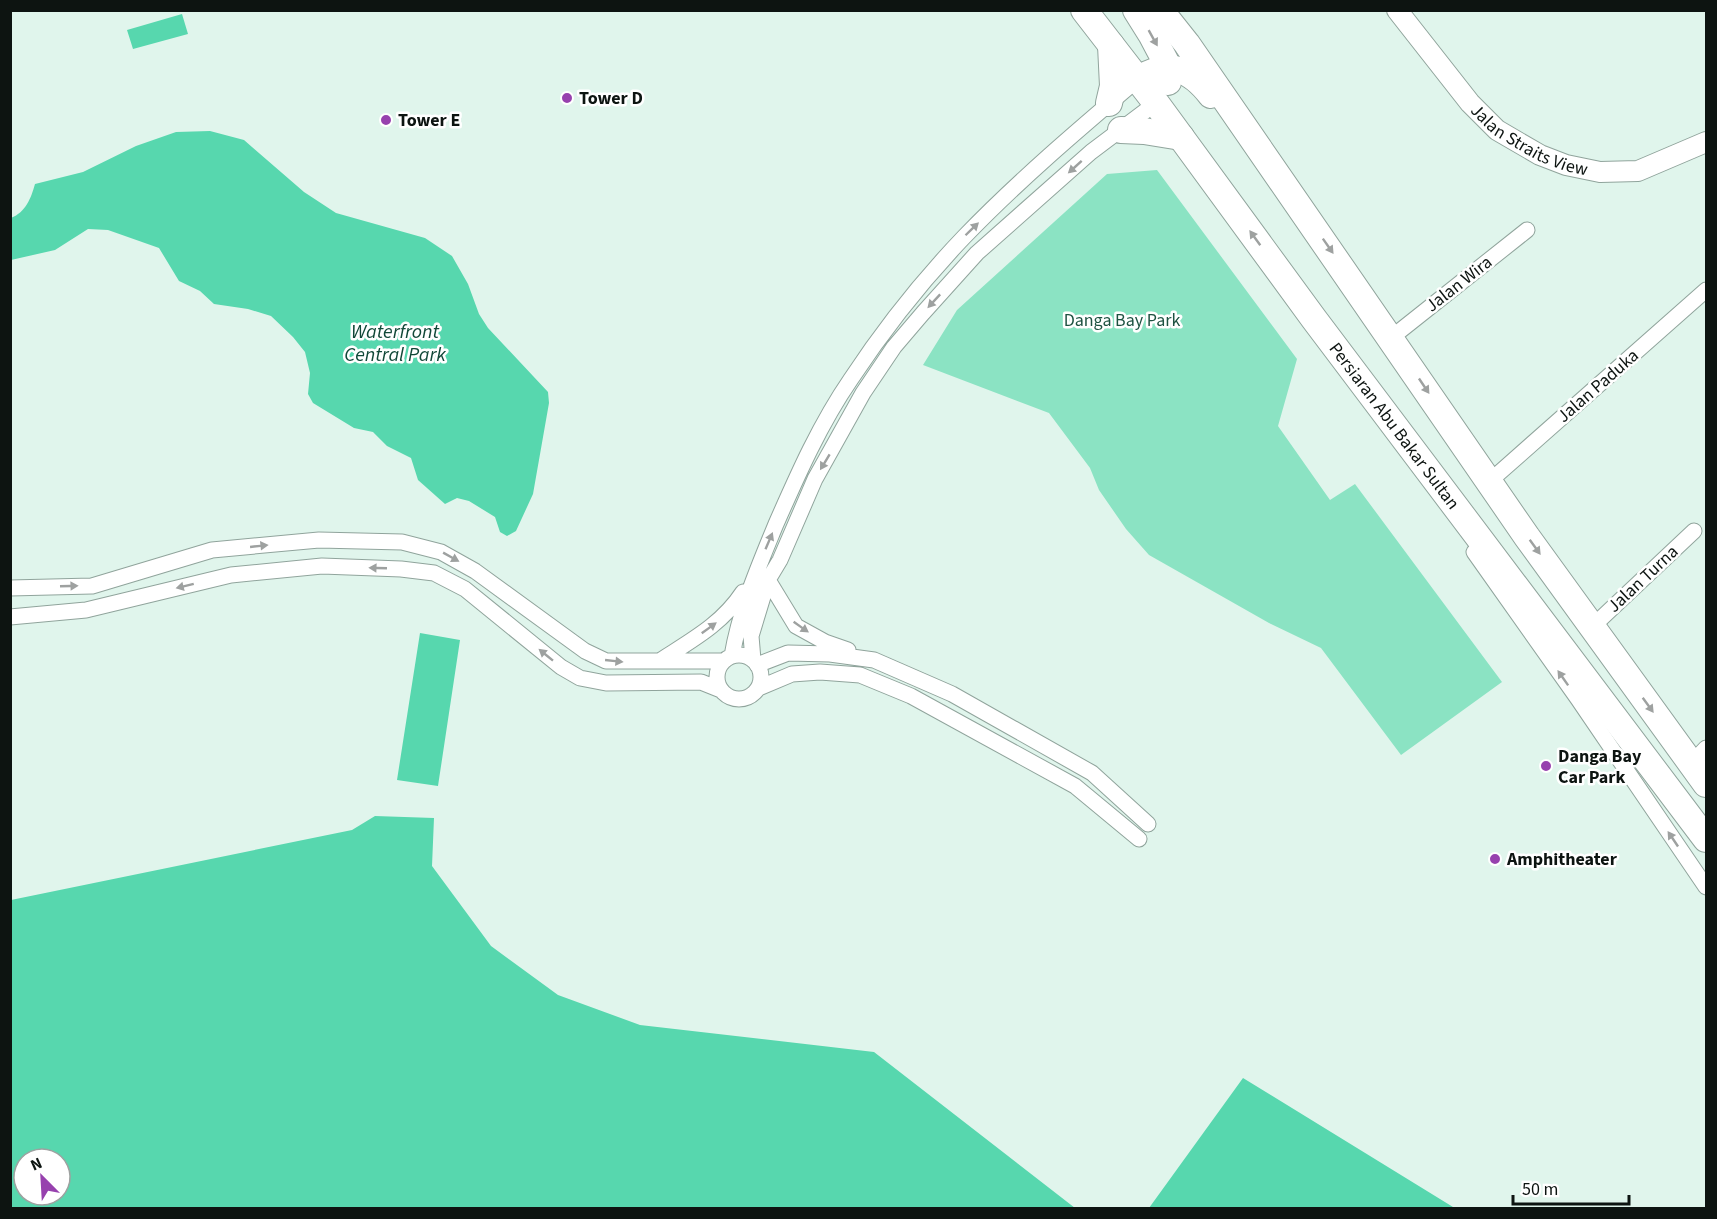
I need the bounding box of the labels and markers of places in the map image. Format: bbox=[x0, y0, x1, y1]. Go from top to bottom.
place label: Tower D bbox=[579, 86, 643, 111]
marker: Tower D bbox=[560, 91, 574, 105]
place label: Tower E bbox=[398, 108, 460, 133]
marker: Tower E bbox=[379, 113, 393, 127]
place label: Danga Bay Car Park bbox=[1558, 744, 1642, 790]
marker: Danga Bay Car Park bbox=[1539, 759, 1553, 773]
place label: Amphitheater bbox=[1506, 847, 1618, 872]
marker: Amphitheater bbox=[1488, 852, 1502, 866]

